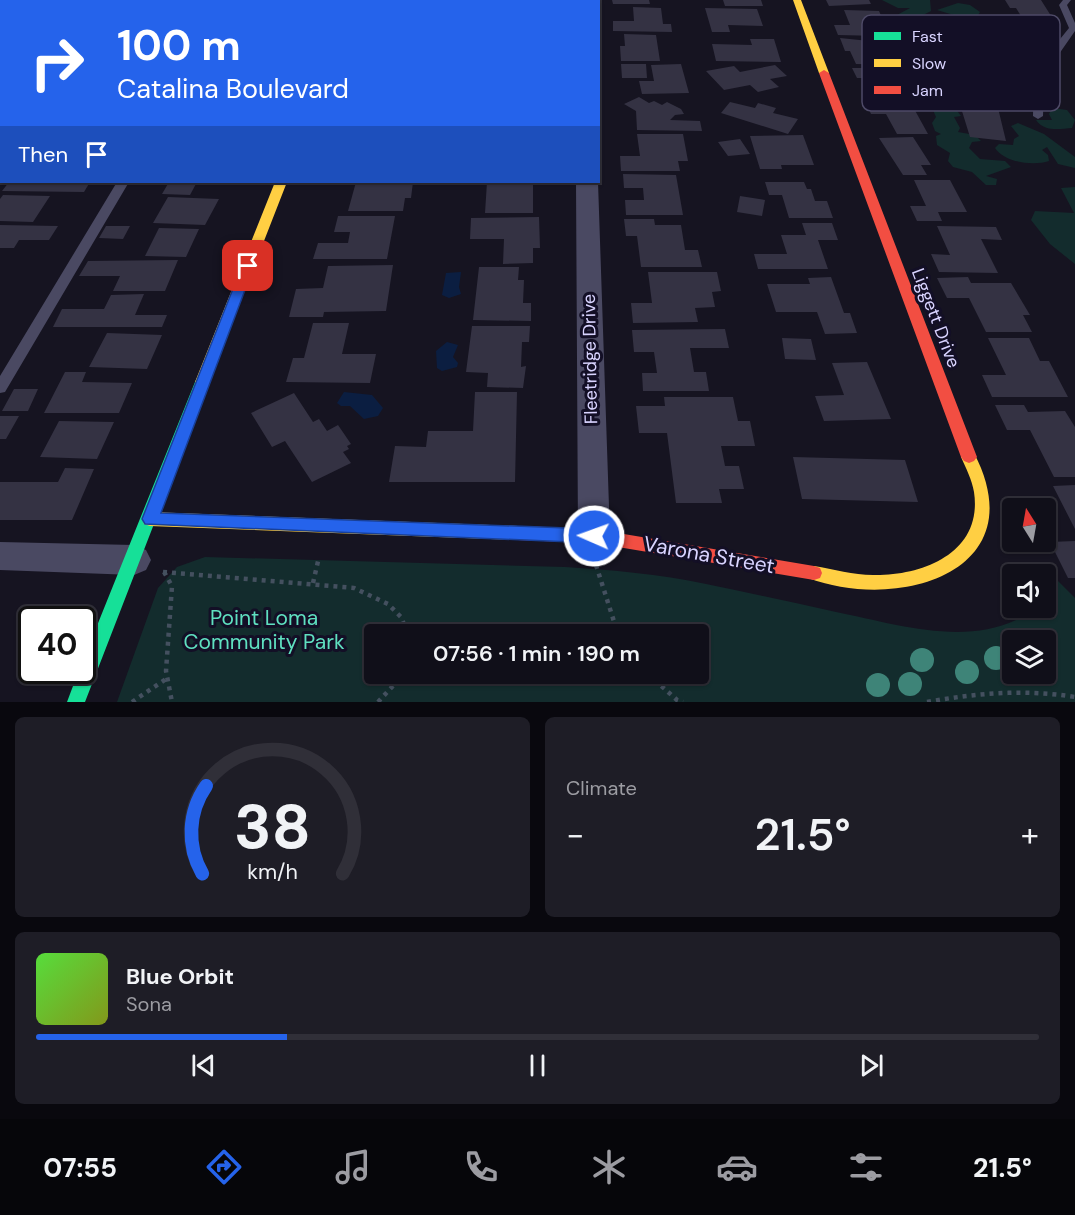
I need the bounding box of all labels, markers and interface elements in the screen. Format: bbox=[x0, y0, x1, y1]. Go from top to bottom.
legend bbox=[862, 15, 1060, 111]
text: 100 m bbox=[117, 18, 241, 73]
icon: right bbox=[18, 24, 96, 102]
text: Fast bbox=[912, 26, 943, 47]
text: Slow bbox=[912, 53, 946, 74]
text: Catalina Boulevard bbox=[117, 71, 349, 106]
text: Jam bbox=[912, 80, 943, 101]
icon: arrive bbox=[80, 138, 113, 171]
text: Then bbox=[18, 140, 68, 169]
pin bbox=[222, 240, 273, 291]
icon: arrive bbox=[231, 249, 264, 282]
street label: Liggett Drive bbox=[906, 265, 966, 371]
street label: Fleetridge Drive bbox=[577, 294, 603, 424]
north arrow bbox=[1002, 498, 1056, 552]
map controls bbox=[1002, 498, 1056, 684]
position arrow bbox=[562, 504, 626, 568]
street label: Varona Street bbox=[641, 530, 777, 580]
button: sound bbox=[1002, 564, 1056, 618]
park label: Point Loma Community Park bbox=[183, 604, 345, 656]
speed limit sign: 40 bbox=[18, 606, 96, 684]
button: layers bbox=[1002, 630, 1056, 684]
text: 07:56 · 1 min · 190 m bbox=[433, 639, 640, 668]
text: Climate bbox=[566, 775, 637, 801]
text: 38 bbox=[234, 786, 311, 867]
text: 21.5° bbox=[754, 805, 851, 864]
text: − bbox=[566, 813, 584, 856]
text: + bbox=[1021, 813, 1039, 856]
text: km/h bbox=[247, 858, 298, 886]
text: Blue Orbit bbox=[126, 962, 234, 991]
text: Sona bbox=[126, 991, 172, 1017]
icon: previous bbox=[187, 1049, 220, 1082]
icon: pause bbox=[521, 1049, 554, 1082]
icon: next bbox=[855, 1049, 888, 1082]
icon: directions bbox=[203, 1146, 245, 1188]
icon: music bbox=[332, 1146, 374, 1188]
icon: phone bbox=[460, 1146, 502, 1188]
icon: climate bbox=[588, 1146, 630, 1188]
icon: car bbox=[716, 1146, 758, 1188]
icon: filters bbox=[845, 1146, 887, 1188]
text: 07:55 bbox=[43, 1150, 117, 1185]
text: 21.5° bbox=[973, 1150, 1032, 1185]

